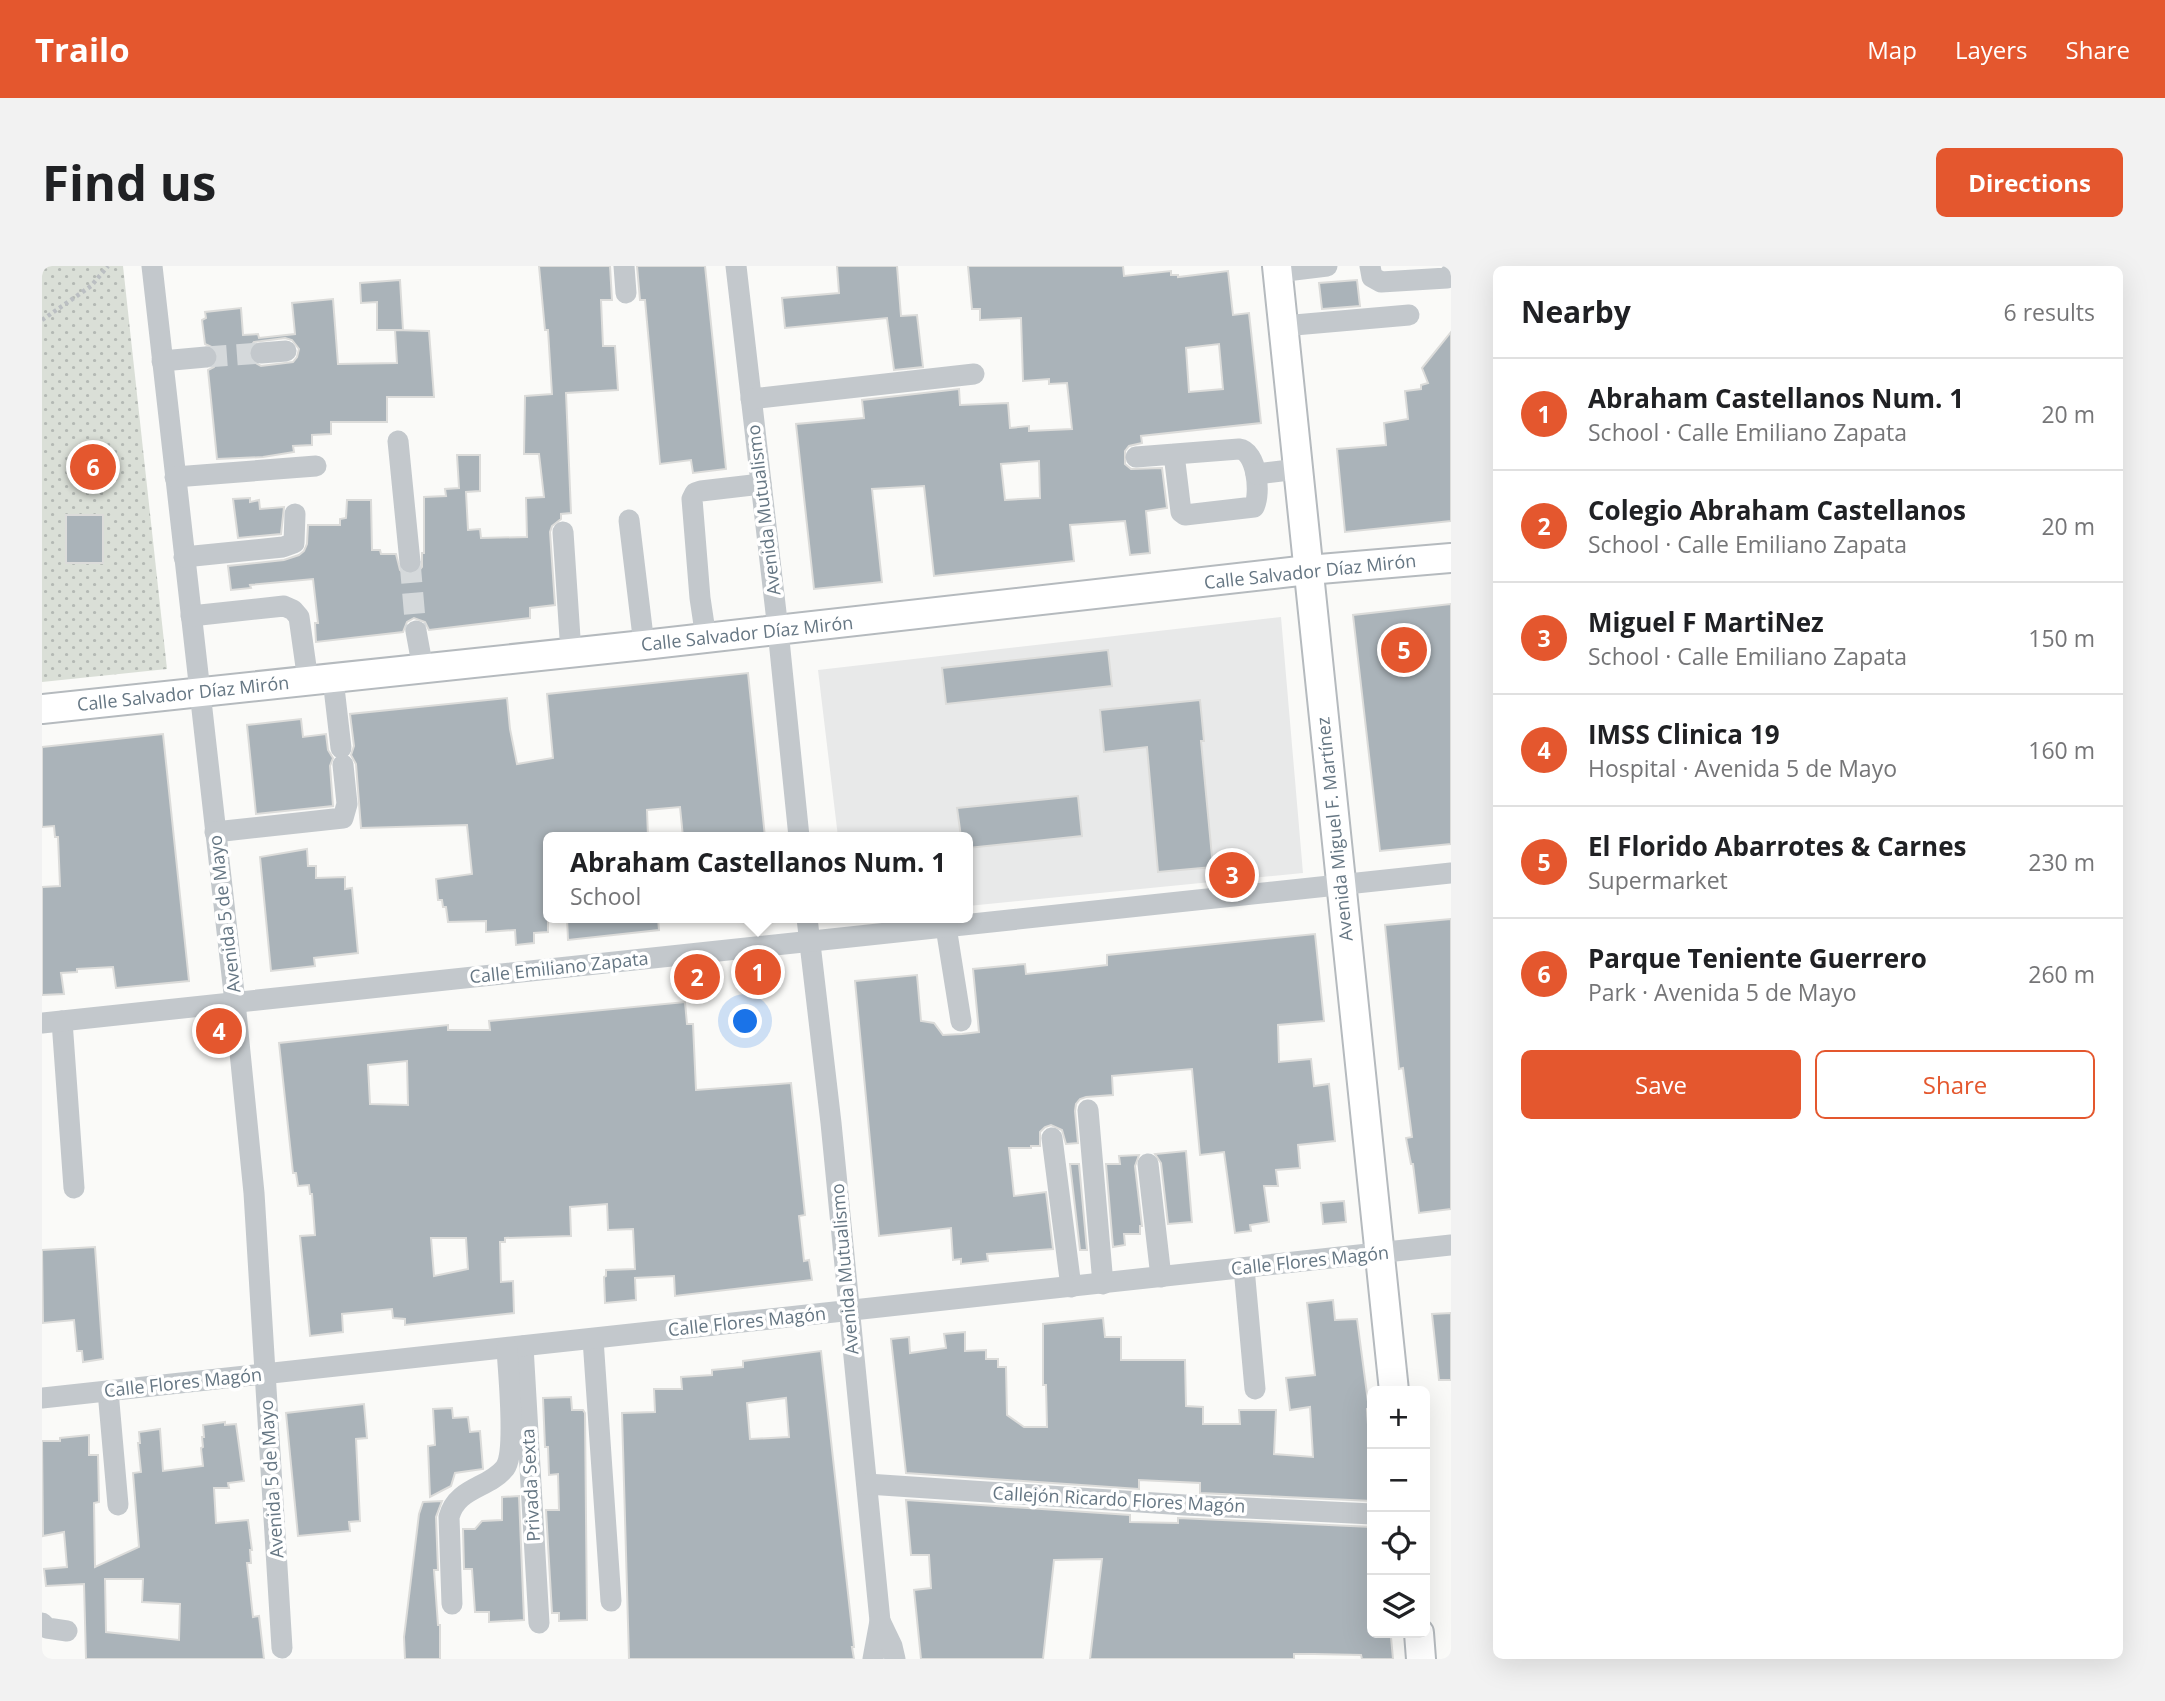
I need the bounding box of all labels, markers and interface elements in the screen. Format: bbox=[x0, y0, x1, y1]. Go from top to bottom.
text: Trailo bbox=[35, 27, 130, 72]
text: Map bbox=[1867, 33, 1917, 66]
text: Layers bbox=[1955, 33, 2028, 66]
text: Share bbox=[2066, 33, 2130, 66]
button: Directions bbox=[1936, 148, 2123, 217]
text: Find us bbox=[42, 149, 216, 215]
text: Nearby bbox=[1521, 291, 1631, 332]
text: 6 results bbox=[2004, 296, 2095, 328]
text: Abraham Castellanos Num. 1 bbox=[1588, 380, 1964, 416]
text: 1 bbox=[1537, 398, 1551, 430]
text: 20 m bbox=[2041, 398, 2095, 430]
text: School · Calle Emiliano Zapata bbox=[1588, 416, 1907, 448]
street label: Avenida Mutualismo bbox=[741, 423, 785, 597]
pin: 6 bbox=[70, 441, 116, 493]
text: Colegio Abraham Castellanos bbox=[1588, 492, 1966, 528]
text: 2 bbox=[1537, 510, 1551, 542]
text: 20 m bbox=[2041, 510, 2095, 542]
text: School · Calle Emiliano Zapata bbox=[1588, 528, 1907, 560]
street label: Calle Salvador Díaz Mirón bbox=[1203, 548, 1417, 594]
text: Miguel F MartiNez bbox=[1588, 604, 1824, 640]
street label: Calle Salvador Díaz Mirón bbox=[640, 610, 854, 656]
text: 3 bbox=[1537, 622, 1551, 654]
text: 150 m bbox=[2028, 622, 2095, 654]
pin: 5 bbox=[1381, 624, 1427, 676]
text: School · Calle Emiliano Zapata bbox=[1588, 640, 1907, 672]
street label: Calle Salvador Díaz Mirón bbox=[76, 670, 290, 716]
street label: Avenida Miguel F. Martínez bbox=[1310, 716, 1358, 942]
text: IMSS Clinica 19 bbox=[1588, 716, 1780, 752]
text: 4 bbox=[1537, 734, 1551, 766]
text: 160 m bbox=[2028, 734, 2095, 766]
text: Hospital · Avenida 5 de Mayo bbox=[1588, 752, 1897, 784]
text: El Florido Abarrotes & Carnes bbox=[1588, 828, 1966, 864]
popup bbox=[543, 832, 973, 923]
street label: Avenida 5 de Mayo bbox=[202, 834, 246, 994]
text: Abraham Castellanos Num. 1 bbox=[570, 844, 946, 880]
text: 5 bbox=[1537, 846, 1551, 878]
text: 230 m bbox=[2028, 846, 2095, 878]
pin: 3 bbox=[1209, 849, 1255, 901]
text: Supermarket bbox=[1588, 864, 1728, 896]
text: School bbox=[570, 880, 641, 912]
text: Parque Teniente Guerrero bbox=[1588, 940, 1927, 976]
street label: Calle Emiliano Zapata bbox=[468, 946, 650, 988]
pin: 1 bbox=[735, 946, 781, 998]
pin: 2 bbox=[674, 951, 720, 1003]
text: 6 bbox=[1537, 958, 1551, 990]
text: 260 m bbox=[2028, 958, 2095, 990]
text: Park · Avenida 5 de Mayo bbox=[1588, 976, 1857, 1008]
your location bbox=[728, 1004, 762, 1038]
pin: 4 bbox=[196, 1005, 242, 1057]
button: Save bbox=[1521, 1050, 1801, 1119]
button: Share bbox=[1815, 1050, 2095, 1119]
street label: Avenida Mutualismo bbox=[825, 1183, 863, 1356]
street label: Calle Flores Magón bbox=[1230, 1240, 1390, 1280]
street label: Calle Flores Magón bbox=[667, 1301, 827, 1341]
street label: Calle Flores Magón bbox=[103, 1362, 263, 1402]
map controls bbox=[1367, 1386, 1430, 1638]
button: + bbox=[1367, 1386, 1430, 1449]
street label: Avenida 5 de Mayo bbox=[254, 1399, 289, 1559]
street label: Privada Sexta bbox=[515, 1428, 545, 1542]
button: − bbox=[1367, 1449, 1430, 1512]
street label: Callejón Ricardo Flores Magón bbox=[992, 1480, 1246, 1518]
button: locate bbox=[1367, 1512, 1430, 1575]
button: layers bbox=[1367, 1575, 1430, 1638]

